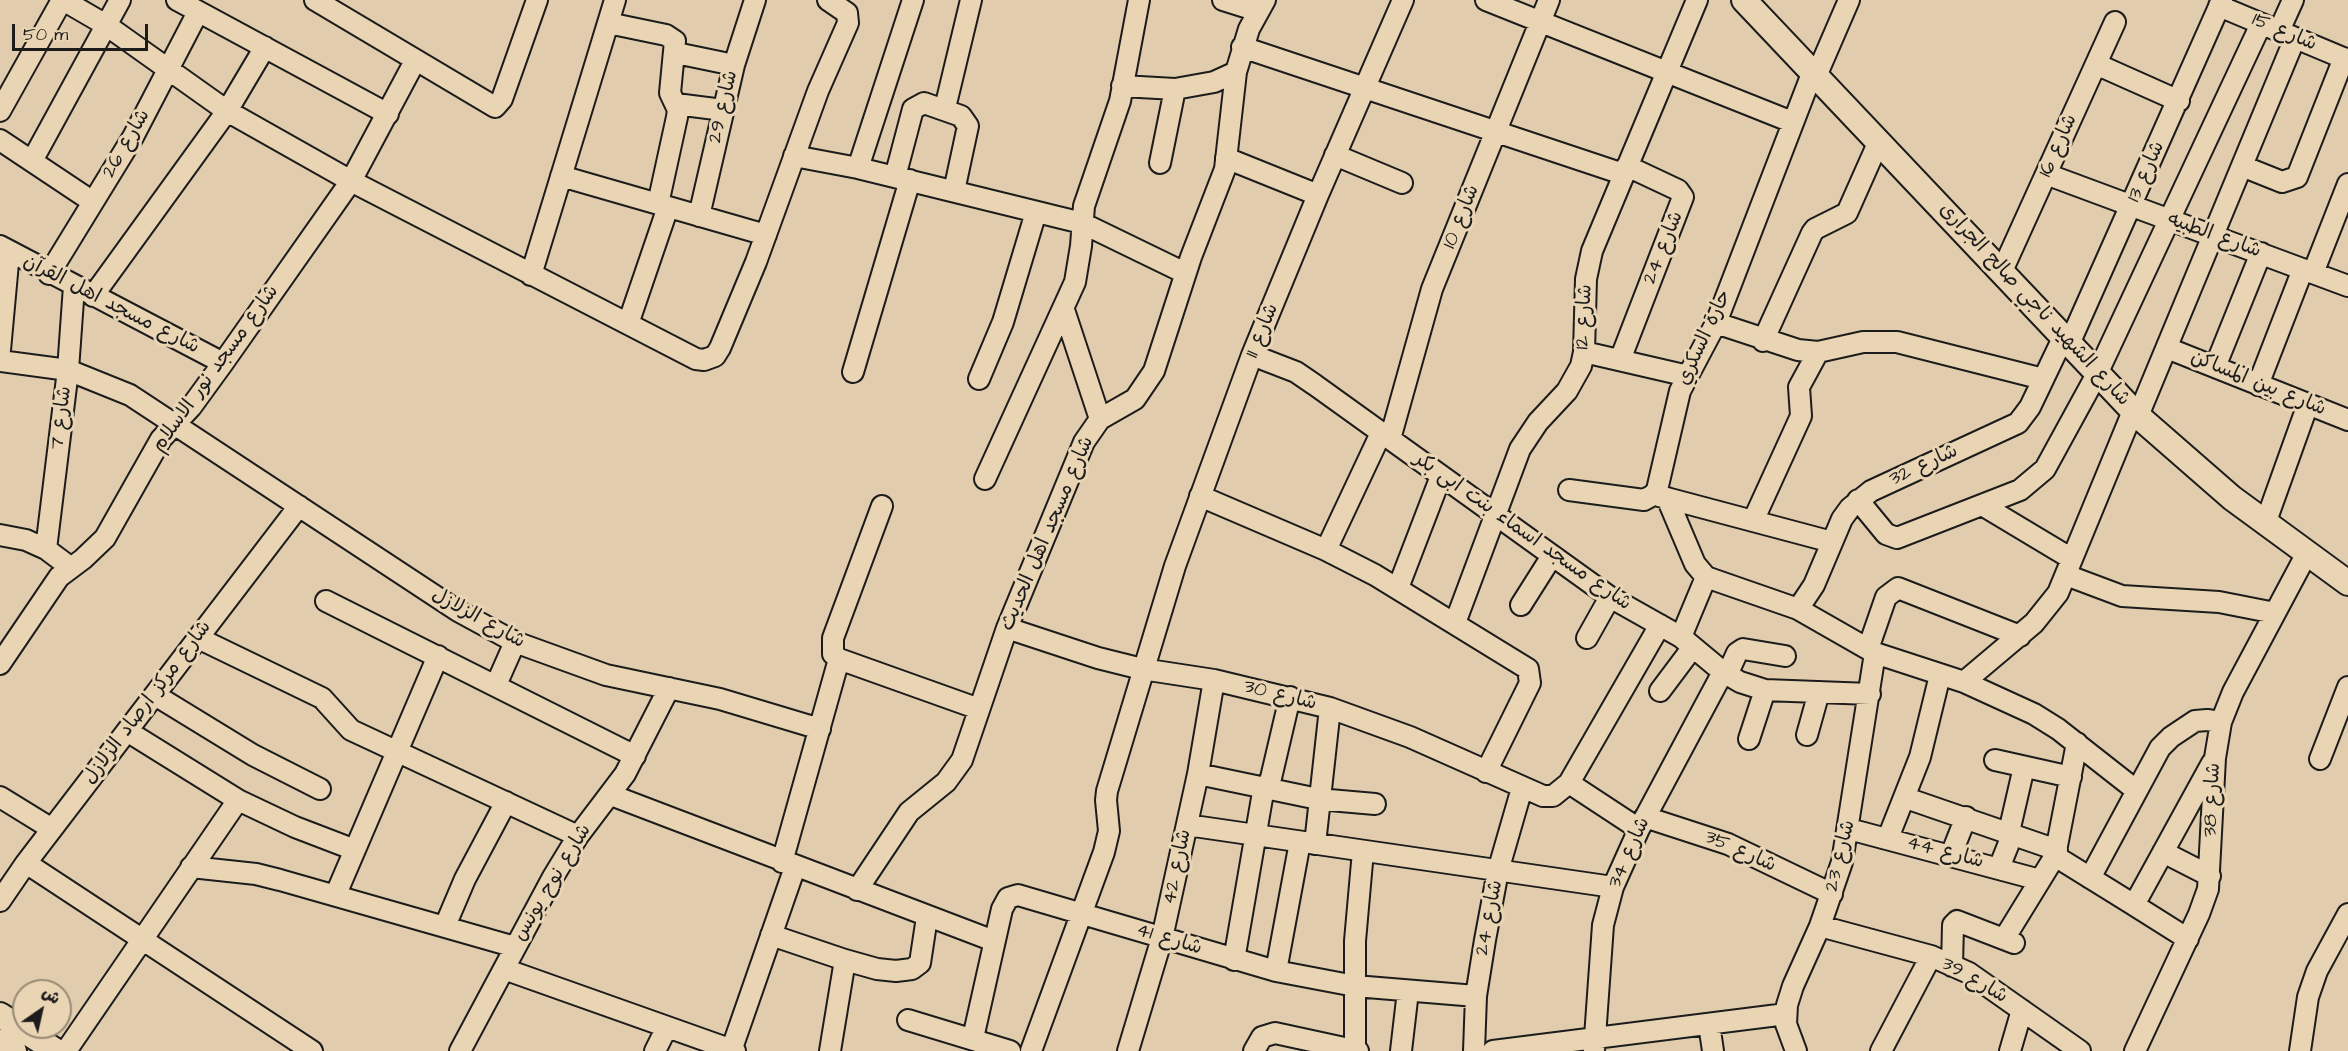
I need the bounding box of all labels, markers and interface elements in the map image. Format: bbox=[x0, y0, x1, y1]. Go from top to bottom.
street label: شارع 15 bbox=[2248, 9, 2320, 57]
scale bar bbox=[15, 12, 152, 50]
text: 50 m bbox=[23, 22, 68, 47]
street label: شارع 29 bbox=[704, 68, 744, 146]
street label: شارع 26 bbox=[98, 105, 156, 183]
street label: شارع 16 bbox=[2035, 111, 2083, 181]
street label: شارع 13 bbox=[2123, 138, 2171, 206]
street label: شارع 10 bbox=[1438, 182, 1486, 252]
street label: شارع الشهيد ناجي صالح الجرارى bbox=[1933, 198, 2135, 412]
street label: شارع 24 bbox=[1639, 208, 1689, 288]
street label: شارع الطبيه bbox=[2164, 208, 2264, 264]
street label: شارع مسجد اهل القرآن bbox=[19, 250, 203, 360]
street label: شارع مسجد نور الاسلام bbox=[147, 281, 285, 457]
street label: شارع 12 bbox=[1571, 284, 1599, 350]
street label: حارة السكري bbox=[1672, 287, 1738, 389]
street label: شارع 11 bbox=[1241, 300, 1285, 362]
street label: شارع بين المساكن bbox=[2187, 346, 2329, 422]
street label: شارع 7 bbox=[46, 385, 78, 451]
street label: شارع مسجد اهل الحديث bbox=[996, 433, 1100, 635]
street label: شارع 32 bbox=[1886, 440, 1962, 492]
street label: شارع مسجد اسماء بنت ابى بكر bbox=[1408, 447, 1636, 617]
street label: شارع الزلازل bbox=[427, 584, 529, 654]
street label: شارع مركز ارصاد الزلازل bbox=[79, 616, 217, 790]
street label: شارع 30 bbox=[1241, 675, 1319, 717]
street label: شارع 38 bbox=[2199, 762, 2227, 838]
street label: شارع 34 bbox=[1604, 814, 1656, 892]
street label: شارع 23 bbox=[1821, 818, 1861, 894]
street label: شارع نوح يونس bbox=[509, 820, 597, 946]
street label: شارع 35 bbox=[1701, 826, 1779, 878]
street label: شارع 42 bbox=[1158, 827, 1198, 907]
street label: شارع 44 bbox=[1904, 831, 1986, 875]
street label: شارع 24 bbox=[1471, 878, 1509, 958]
street label: شارع 41 bbox=[1133, 919, 1205, 961]
street label: شارع 39 bbox=[1936, 952, 2012, 1010]
north arrow bbox=[12, 979, 72, 1039]
text: ش bbox=[37, 982, 64, 1010]

